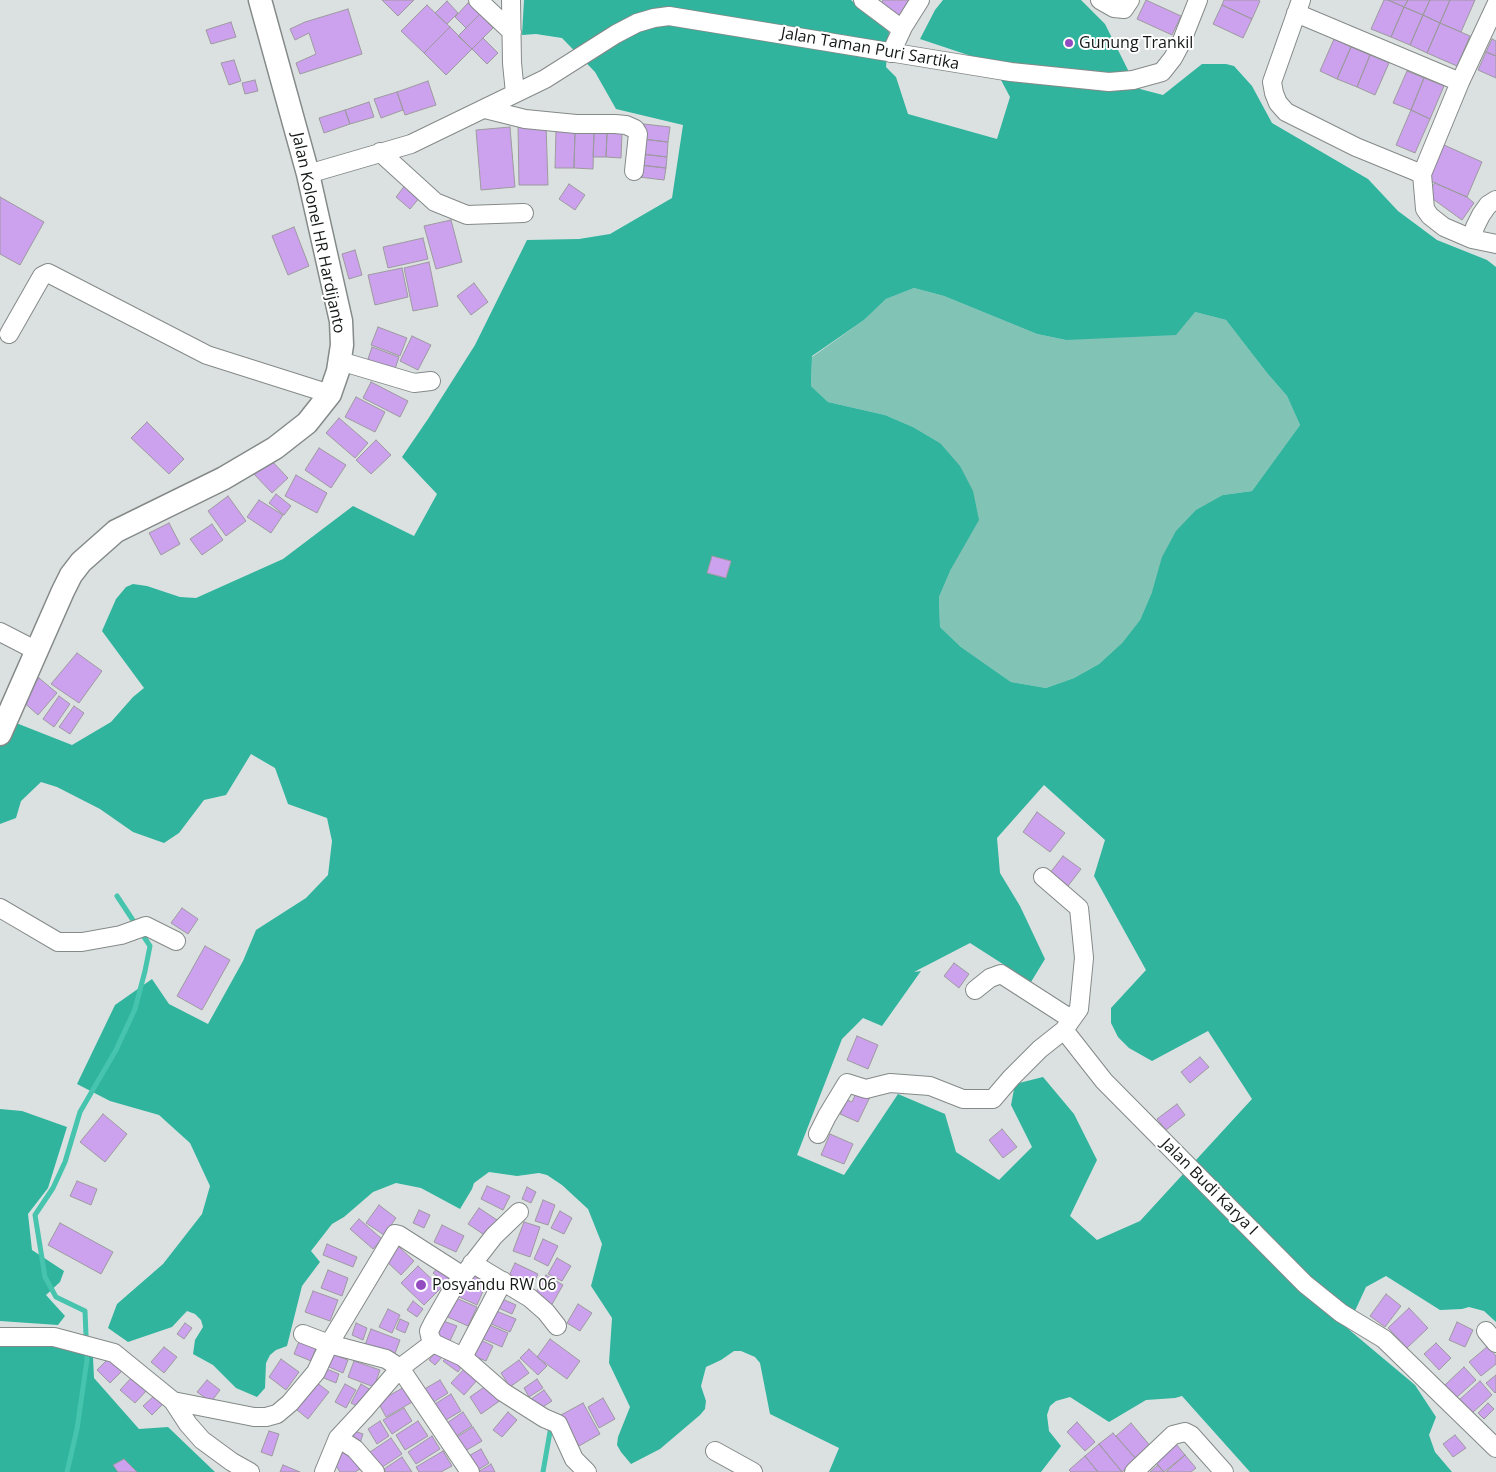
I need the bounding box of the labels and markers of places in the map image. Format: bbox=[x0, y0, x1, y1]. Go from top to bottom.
place label: Gunung Trankil bbox=[1079, 33, 1193, 53]
marker: Gunung Trankil bbox=[1063, 37, 1075, 49]
place label: Posyandu RW 06 bbox=[432, 1275, 556, 1295]
marker: Posyandu RW 06 bbox=[414, 1278, 428, 1292]

